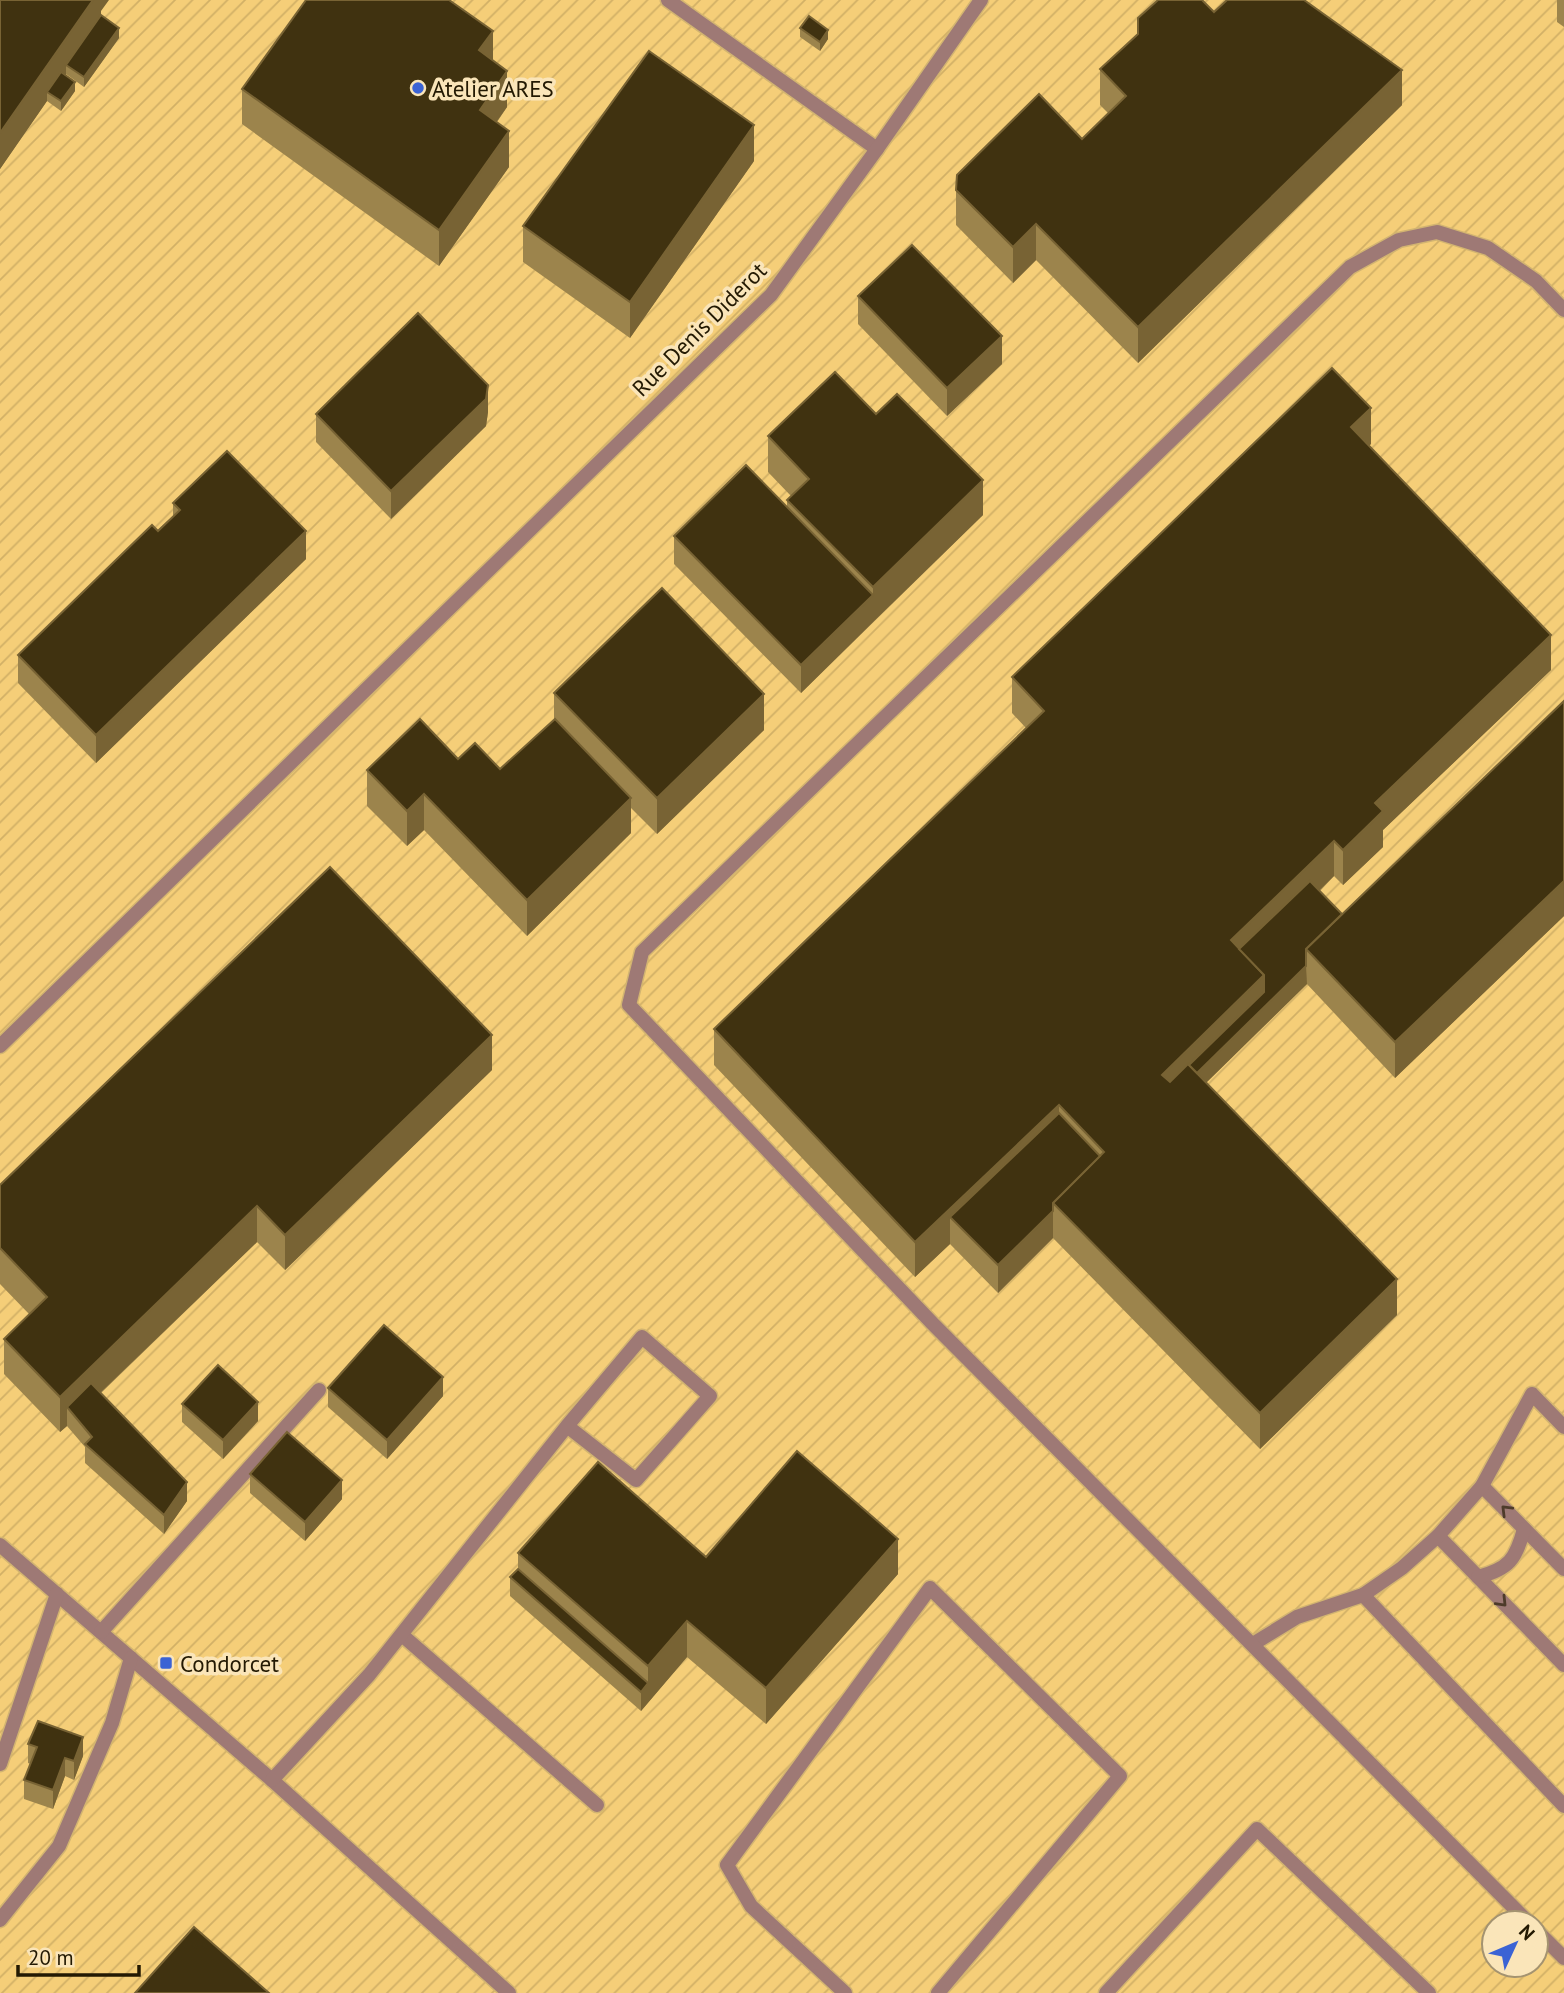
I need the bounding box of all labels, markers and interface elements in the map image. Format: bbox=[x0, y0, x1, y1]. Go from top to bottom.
place label: Atelier ARES bbox=[432, 74, 554, 103]
marker: Atelier ARES bbox=[410, 80, 426, 96]
street label: Rue Denis Diderot bbox=[626, 256, 772, 402]
one-way arrow bbox=[1501, 1505, 1514, 1518]
one-way arrow bbox=[1494, 1594, 1507, 1607]
place label: Condorcet bbox=[180, 1649, 279, 1678]
marker: Condorcet bbox=[158, 1655, 174, 1671]
north arrow bbox=[1480, 1909, 1550, 1979]
text: N bbox=[1514, 1919, 1540, 1945]
scale bar bbox=[18, 1934, 138, 1978]
text: 20 m bbox=[28, 1944, 74, 1971]

